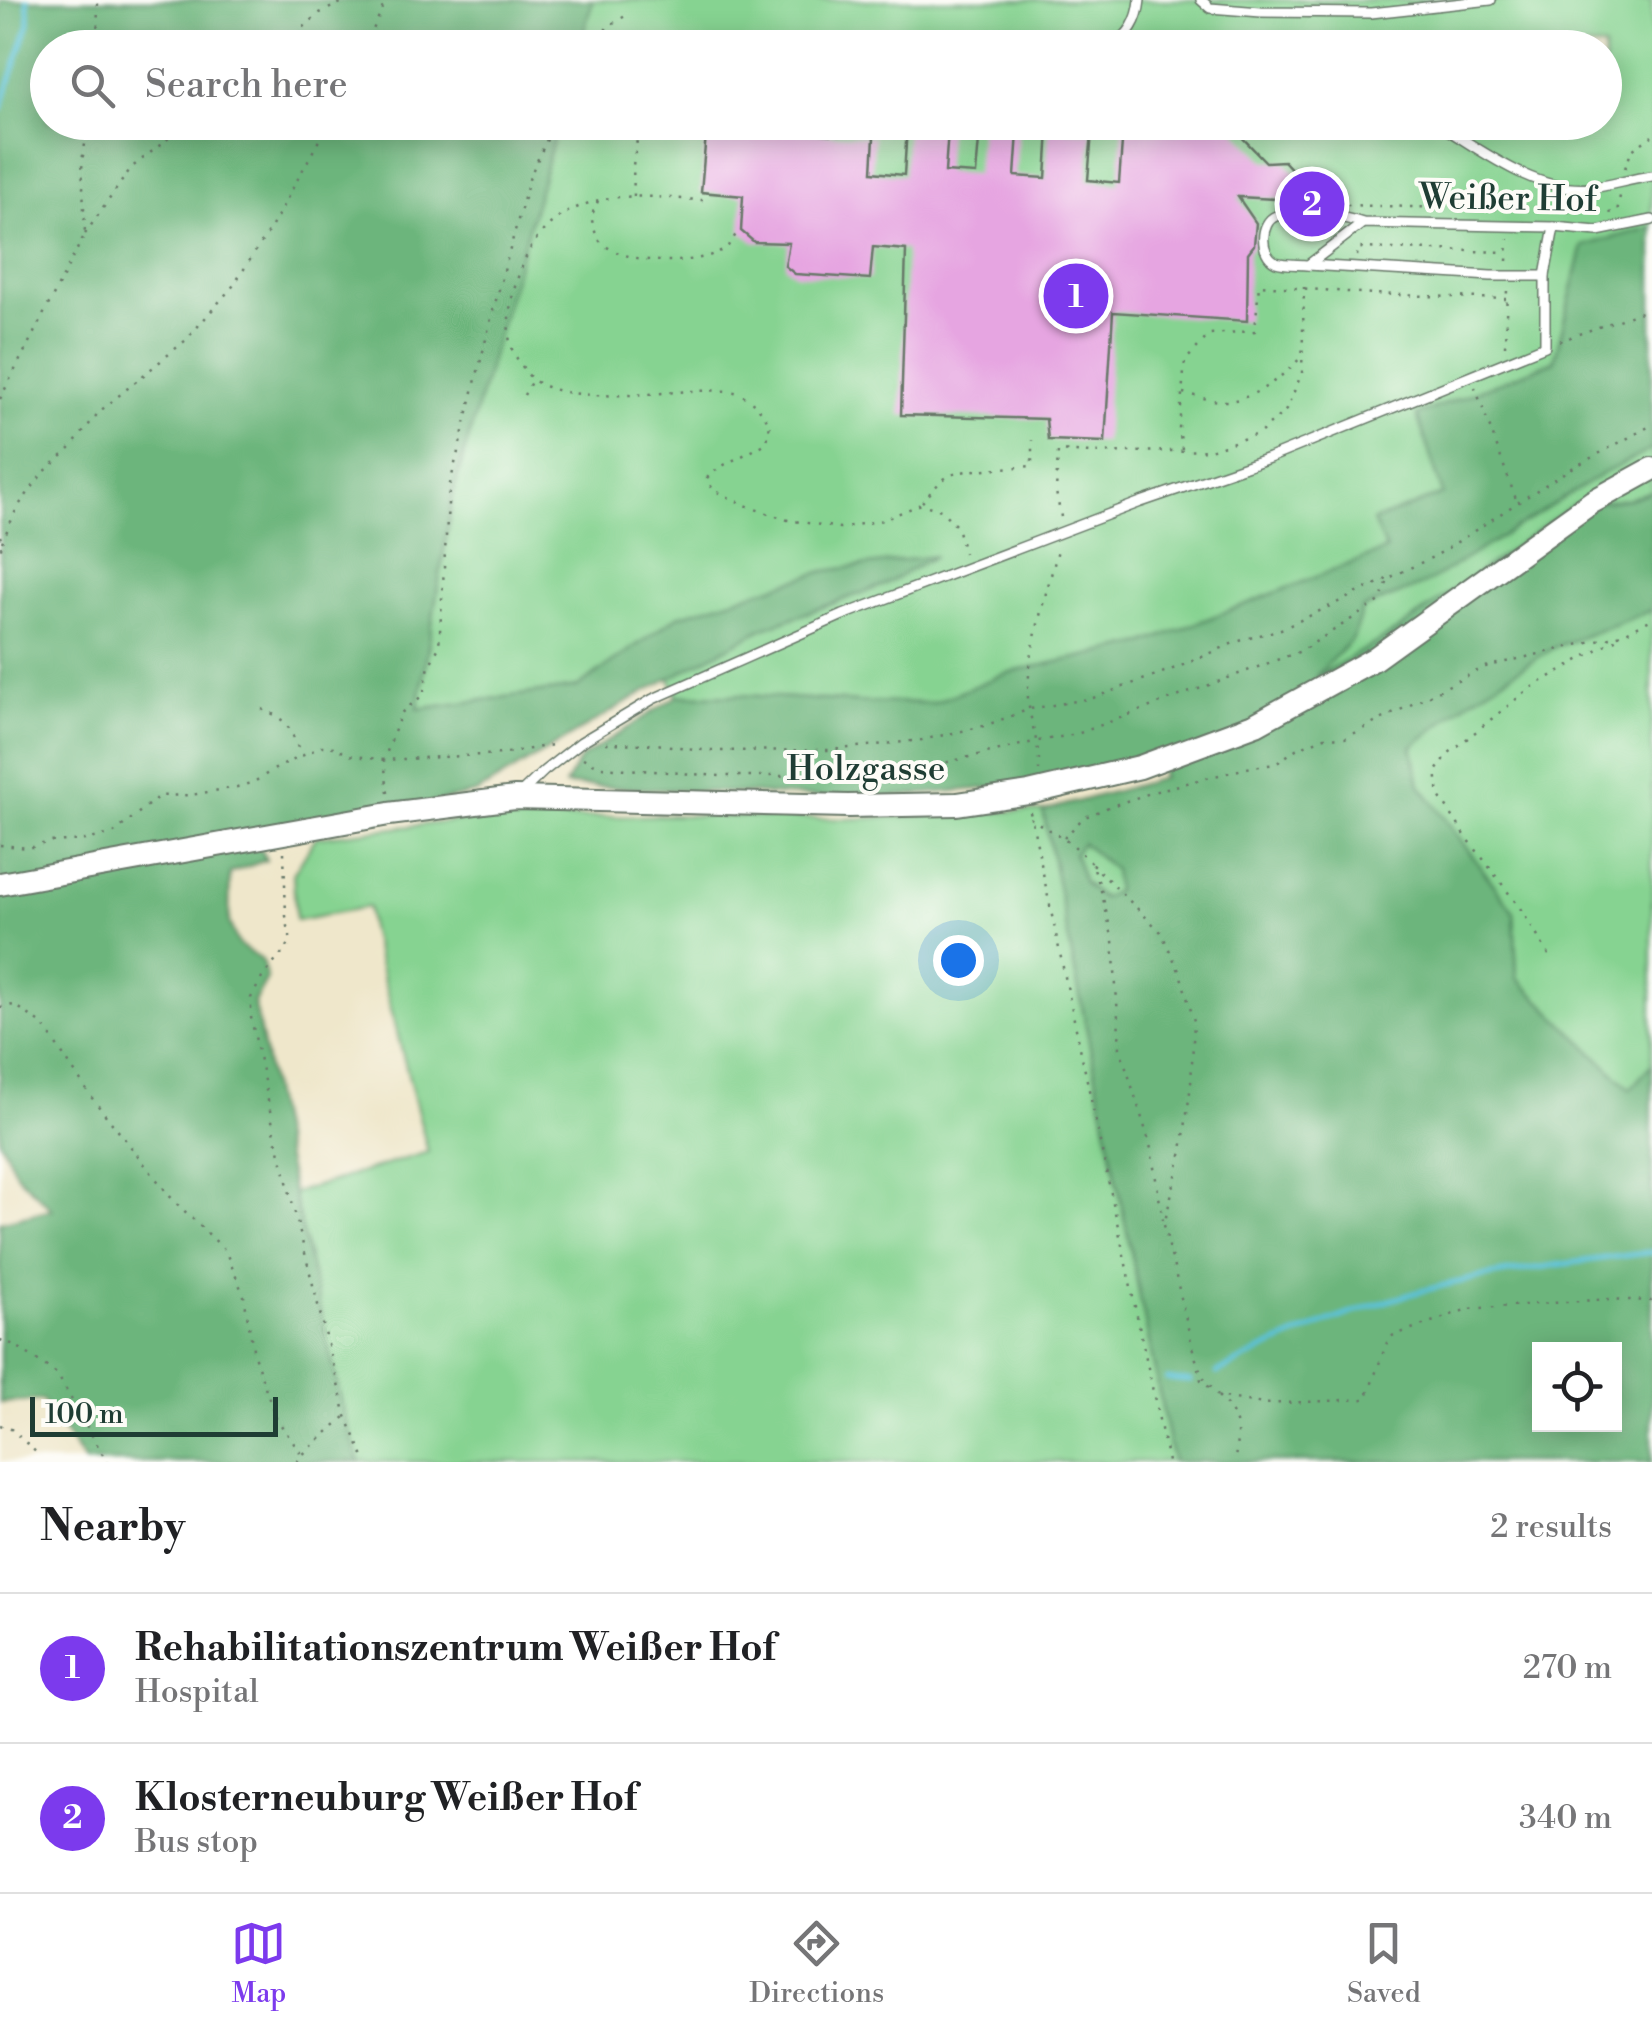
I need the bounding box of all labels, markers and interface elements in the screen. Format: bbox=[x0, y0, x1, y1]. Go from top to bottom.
search box bbox=[30, 30, 1622, 140]
icon: search bbox=[65, 58, 120, 113]
text: Search here bbox=[145, 62, 348, 109]
pin: 2 bbox=[1280, 166, 1344, 242]
street label: Weißer Hof bbox=[1418, 176, 1599, 222]
pin: 1 bbox=[1044, 258, 1108, 334]
street label: Holzgasse bbox=[786, 748, 946, 791]
your location bbox=[933, 935, 984, 986]
map controls bbox=[1532, 1342, 1622, 1432]
button: locate bbox=[1532, 1342, 1622, 1432]
scale bar bbox=[30, 1392, 278, 1436]
text: 100 m bbox=[45, 1397, 124, 1432]
text: Nearby bbox=[40, 1501, 185, 1554]
text: 2 results bbox=[1490, 1507, 1612, 1547]
text: Rehabilitationszentrum Weißer Hof bbox=[135, 1625, 775, 1672]
text: 1 bbox=[65, 1648, 80, 1688]
text: 270 m bbox=[1523, 1648, 1612, 1688]
text: Hospital bbox=[135, 1672, 259, 1712]
text: Klosterneuburg Weißer Hof bbox=[135, 1775, 637, 1822]
text: 2 bbox=[62, 1798, 83, 1838]
text: 340 m bbox=[1519, 1798, 1612, 1838]
text: Bus stop bbox=[135, 1822, 258, 1862]
tab: Map bbox=[231, 1916, 286, 2011]
tab: Directions bbox=[749, 1916, 884, 2011]
tab: Saved bbox=[1347, 1916, 1421, 2011]

